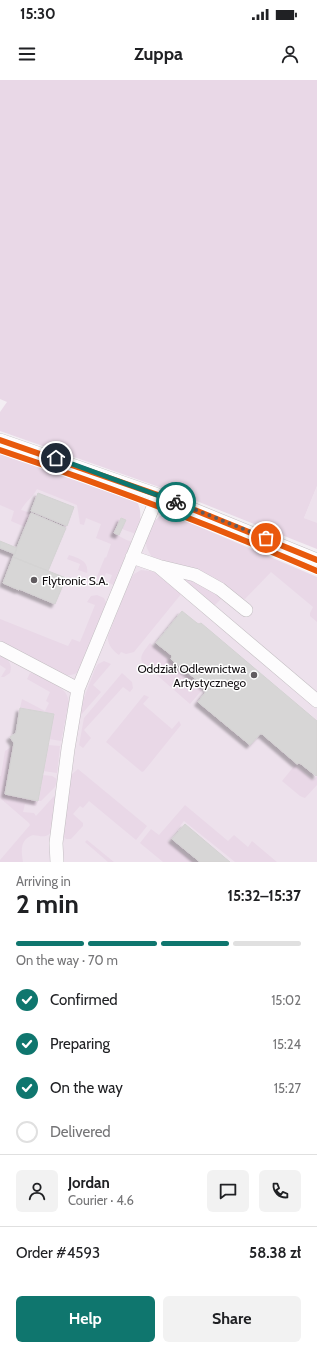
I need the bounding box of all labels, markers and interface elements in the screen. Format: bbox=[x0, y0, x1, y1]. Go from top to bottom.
text: 15:30 bbox=[20, 5, 56, 23]
icon: menu bbox=[16, 43, 38, 65]
text: Zuppa bbox=[134, 43, 183, 65]
icon: person bbox=[279, 43, 301, 65]
pin bbox=[39, 441, 73, 475]
icon: home bbox=[45, 447, 67, 469]
courier bbox=[156, 482, 196, 522]
icon: bike bbox=[165, 491, 187, 513]
pin bbox=[249, 521, 283, 555]
icon: bag bbox=[255, 527, 277, 549]
place label: Flytronic S.A. bbox=[42, 573, 108, 588]
marker: Flytronic S.A. bbox=[29, 575, 39, 585]
place label: Oddział Odlewnictwa Artystycznego bbox=[137, 661, 246, 690]
marker: Oddział Odlewnictwa Artystycznego bbox=[249, 670, 259, 680]
text: Arriving in bbox=[16, 873, 71, 889]
text: 15:32–15:37 bbox=[227, 887, 301, 905]
text: 2 min bbox=[16, 888, 79, 920]
text: On the way · 70 m bbox=[16, 952, 118, 968]
icon: check bbox=[16, 989, 38, 1011]
text: Confirmed bbox=[50, 991, 118, 1009]
text: 15:02 bbox=[271, 992, 301, 1008]
icon: check bbox=[16, 1033, 38, 1055]
text: Preparing bbox=[50, 1035, 110, 1053]
text: 15:24 bbox=[273, 1036, 301, 1052]
icon: check bbox=[16, 1077, 38, 1099]
text: On the way bbox=[50, 1079, 123, 1097]
text: 15:27 bbox=[274, 1080, 301, 1096]
text: Delivered bbox=[50, 1123, 111, 1141]
button: person bbox=[16, 1170, 58, 1212]
button: chat bbox=[207, 1170, 249, 1212]
button: phone bbox=[259, 1170, 301, 1212]
text: Jordan bbox=[68, 1174, 110, 1192]
text: Courier · 4.6 bbox=[68, 1192, 134, 1208]
text: Order #4593 bbox=[16, 1244, 100, 1262]
text: 58.38 zł bbox=[249, 1244, 301, 1262]
button: Help bbox=[16, 1296, 155, 1342]
button: Share bbox=[163, 1296, 301, 1342]

